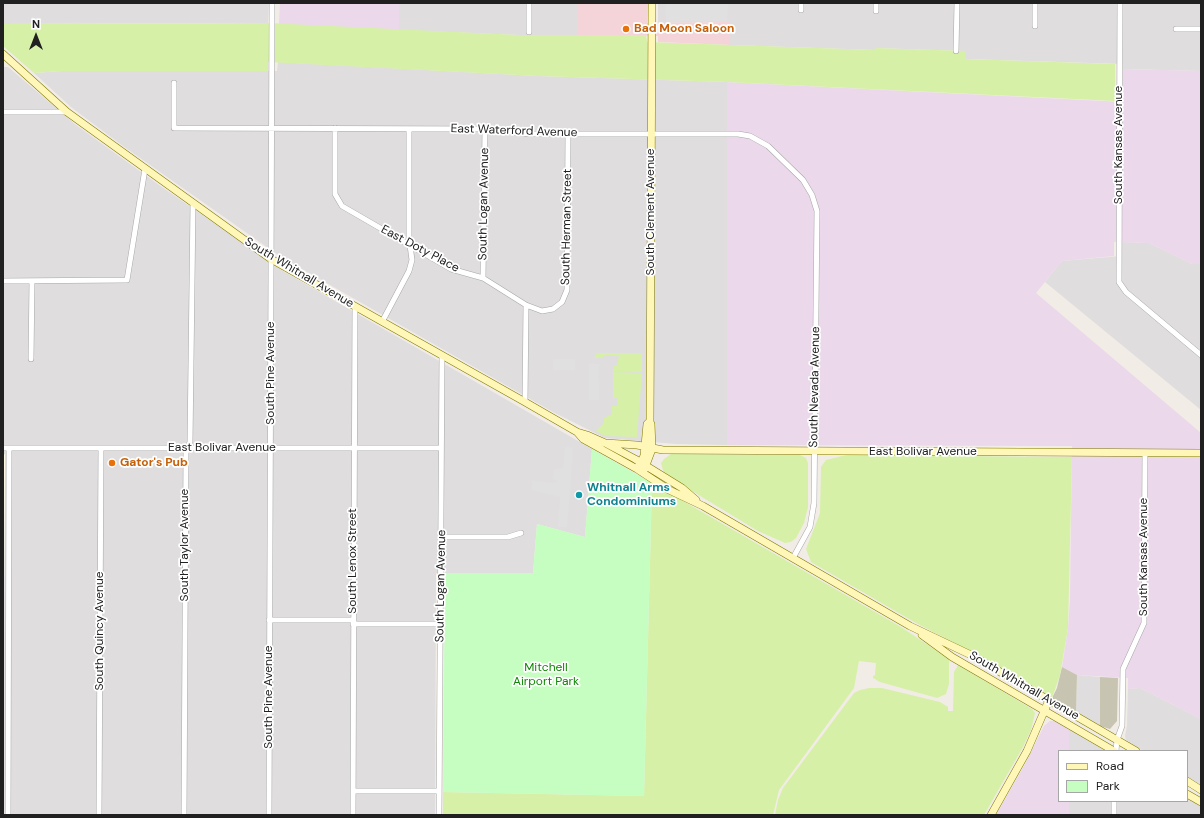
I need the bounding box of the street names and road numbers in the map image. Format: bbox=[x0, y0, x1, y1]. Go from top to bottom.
street label: South Kansas Avenue bbox=[1112, 86, 1126, 204]
street label: East Waterford Avenue bbox=[450, 122, 578, 140]
street label: South Logan Avenue bbox=[476, 148, 492, 260]
street label: South Clement Avenue bbox=[644, 149, 658, 275]
street label: South Herman Street bbox=[559, 169, 575, 285]
street label: East Doty Place bbox=[378, 222, 462, 276]
street label: South Whitnall Avenue bbox=[242, 235, 356, 311]
street label: South Pine Avenue bbox=[264, 321, 278, 425]
street label: South Nevada Avenue bbox=[807, 326, 823, 448]
street label: East Bolivar Avenue bbox=[168, 441, 276, 455]
street label: East Bolivar Avenue bbox=[869, 445, 977, 459]
street label: South Taylor Avenue bbox=[178, 489, 192, 601]
street label: South Kansas Avenue bbox=[1137, 498, 1151, 616]
street label: South Lenox Street bbox=[346, 508, 360, 614]
street label: South Logan Avenue bbox=[433, 530, 449, 642]
street label: South Quincy Avenue bbox=[93, 571, 107, 691]
street label: South Pine Avenue bbox=[262, 645, 276, 749]
street label: South Whitnall Avenue bbox=[966, 649, 1082, 723]

